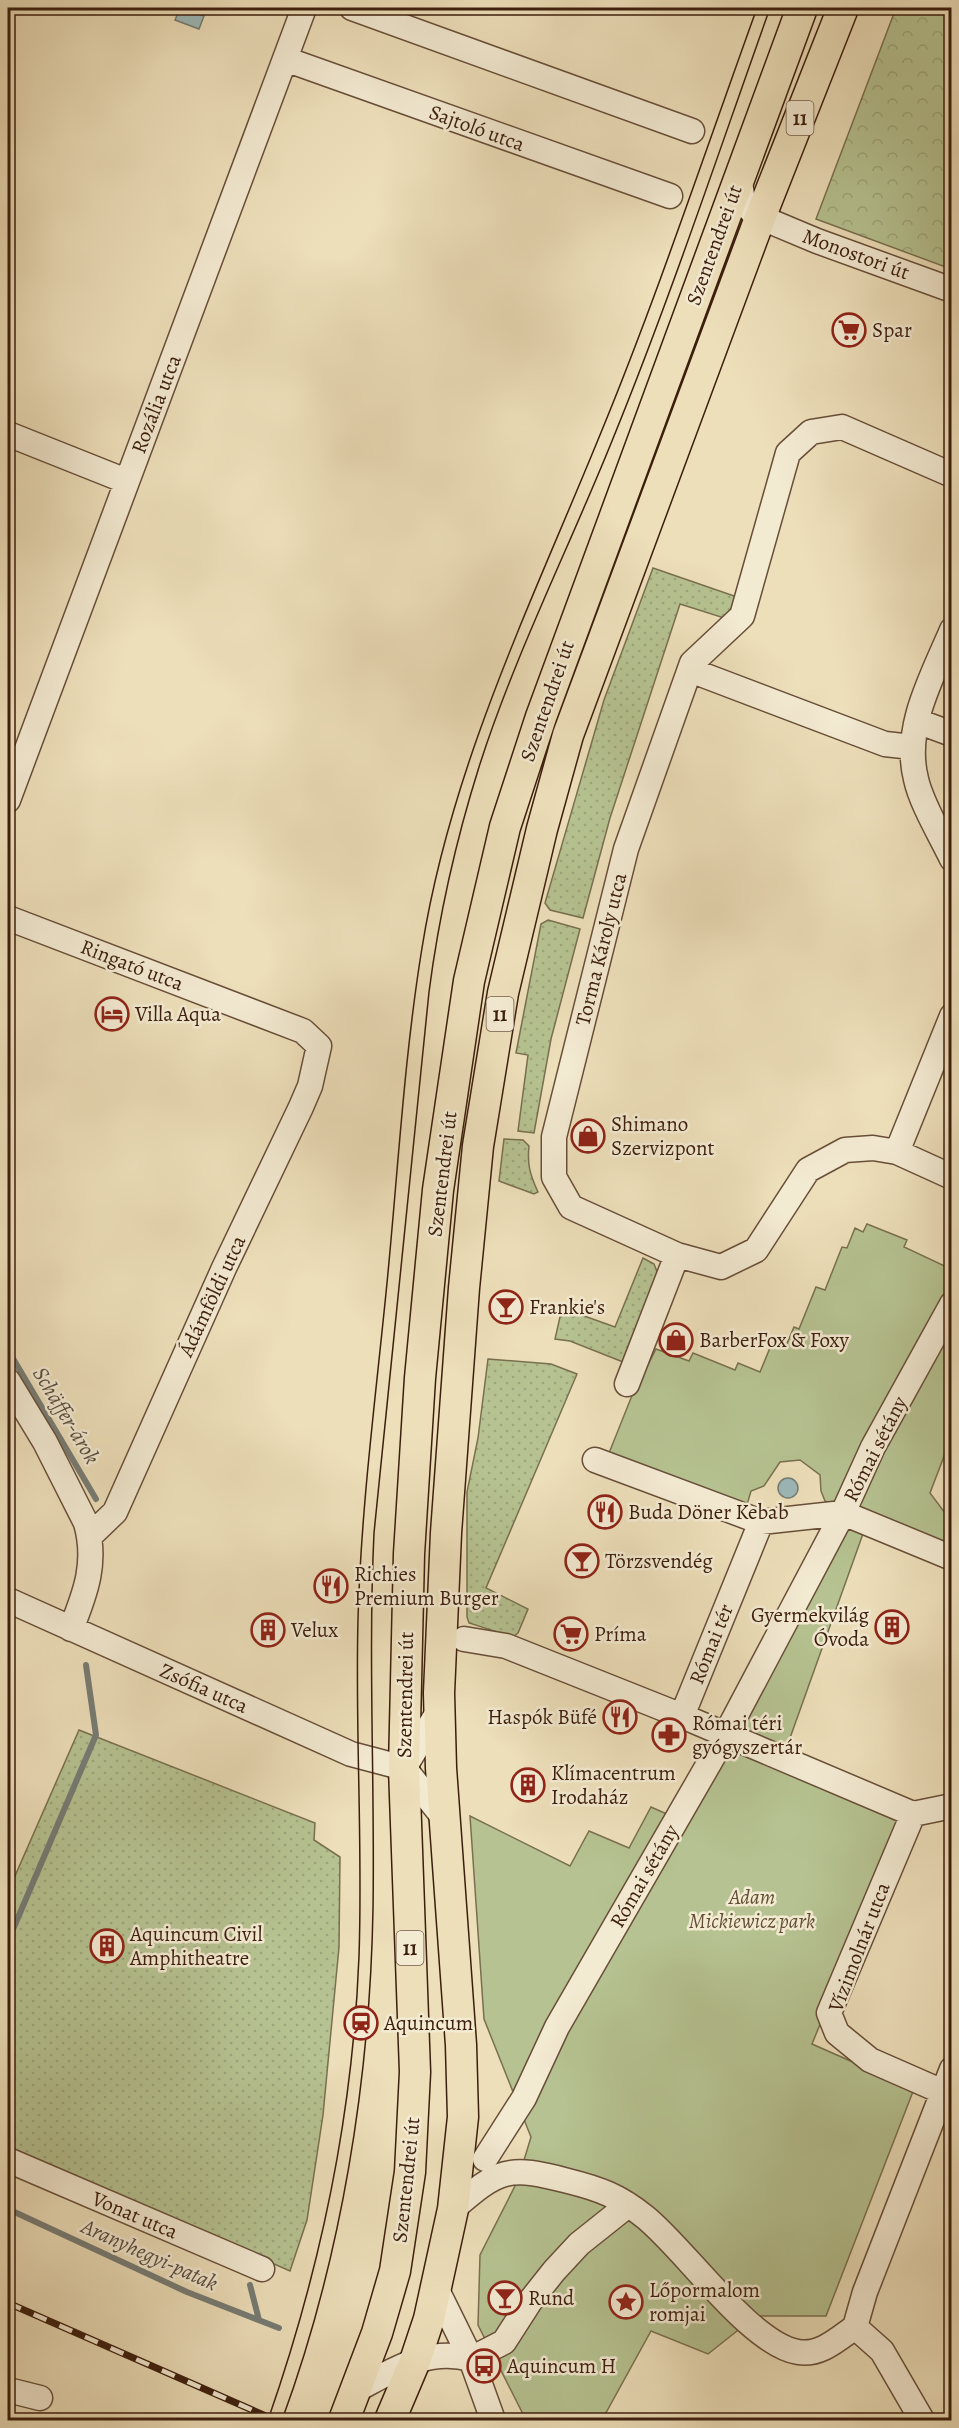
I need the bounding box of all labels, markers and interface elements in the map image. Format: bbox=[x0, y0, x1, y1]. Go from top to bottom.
street label: Sajtoló utca bbox=[425, 98, 529, 158]
road number: 11 bbox=[786, 101, 814, 135]
street label: Szentendrei út bbox=[679, 181, 749, 309]
street label: Monostori út bbox=[799, 222, 913, 286]
supermarket icon: Spar bbox=[831, 312, 867, 348]
place label: Spar bbox=[872, 316, 912, 344]
street label: Rozália utca bbox=[124, 350, 188, 458]
street label: Szentendrei út bbox=[513, 637, 581, 765]
street label: Torma Károly utca bbox=[568, 869, 634, 1028]
street label: Ringató utca bbox=[76, 933, 188, 998]
hotel icon: Villa Aqua bbox=[94, 996, 130, 1032]
road number: 11 bbox=[486, 997, 514, 1031]
place label: Villa Aqua bbox=[134, 1000, 221, 1028]
street label: Szentendrei út bbox=[420, 1109, 464, 1238]
place label: Shimano Szervizpont bbox=[611, 1110, 715, 1162]
shop icon: Shimano Szervizpont bbox=[570, 1118, 606, 1154]
street label: Ádámföldi utca bbox=[171, 1231, 252, 1362]
bar icon: Frankie's bbox=[488, 1289, 524, 1325]
place label: Frankie's bbox=[529, 1293, 605, 1321]
shop icon: BarberFox & Foxy bbox=[658, 1322, 694, 1358]
place label: BarberFox & Foxy bbox=[699, 1326, 850, 1354]
water label: Schäffer-árok bbox=[25, 1361, 107, 1470]
street label: Római sétány bbox=[836, 1391, 914, 1507]
restaurant icon: Buda Döner Kebab bbox=[587, 1494, 623, 1530]
place label: Buda Döner Kebab bbox=[628, 1498, 789, 1526]
bar icon: Törzsvendég bbox=[564, 1543, 600, 1579]
place label: Törzsvendég bbox=[605, 1547, 713, 1575]
place label: Richies Premium Burger bbox=[354, 1560, 499, 1612]
restaurant icon: Richies Premium Burger bbox=[313, 1568, 349, 1604]
street label: Római tér bbox=[682, 1600, 740, 1688]
place label: Gyermekvilág Óvoda bbox=[751, 1601, 869, 1653]
building icon: Gyermekvilág Óvoda bbox=[874, 1609, 910, 1645]
building icon: Velux bbox=[250, 1612, 286, 1648]
place label: Velux bbox=[290, 1616, 338, 1644]
supermarket icon: Príma bbox=[553, 1616, 589, 1652]
place label: Príma bbox=[594, 1620, 647, 1648]
street label: Szentendrei út bbox=[390, 1631, 420, 1758]
street label: Zsófia utca bbox=[155, 1656, 253, 1720]
restaurant icon: Haspók Büfé bbox=[602, 1699, 638, 1735]
place label: Haspók Büfé bbox=[487, 1703, 597, 1731]
place label: Római téri gyógyszertár bbox=[692, 1709, 802, 1761]
pharmacy icon: Római téri gyógyszertár bbox=[651, 1717, 687, 1753]
place label: Klímacentrum Irodaház bbox=[551, 1759, 676, 1811]
building icon: Klímacentrum Irodaház bbox=[510, 1767, 546, 1803]
street label: Római sétány bbox=[603, 1819, 685, 1933]
street label: Vízimolnár utca bbox=[821, 1878, 897, 2017]
park label: Adam Mickiewicz park bbox=[689, 1883, 815, 1935]
place label: Aquincum Civil Amphitheatre bbox=[129, 1920, 263, 1972]
building icon: Aquincum Civil Amphitheatre bbox=[89, 1928, 125, 1964]
road number: 11 bbox=[396, 1931, 424, 1965]
station icon: Aquincum bbox=[343, 2005, 379, 2041]
place label: Aquincum bbox=[383, 2009, 473, 2037]
street label: Szentendrei út bbox=[385, 2116, 427, 2244]
street label: Vonat utca bbox=[87, 2184, 182, 2246]
water label: Aranyhegyi-patak bbox=[76, 2211, 223, 2298]
place label: Lőpormalom romjai bbox=[649, 2276, 760, 2328]
bar icon: Rund bbox=[487, 2280, 523, 2316]
place label: Rund bbox=[528, 2284, 575, 2312]
place icon: Lőpormalom romjai bbox=[608, 2284, 644, 2320]
bus stop icon: Aquincum H bbox=[466, 2348, 502, 2384]
place label: Aquincum H bbox=[506, 2352, 616, 2380]

